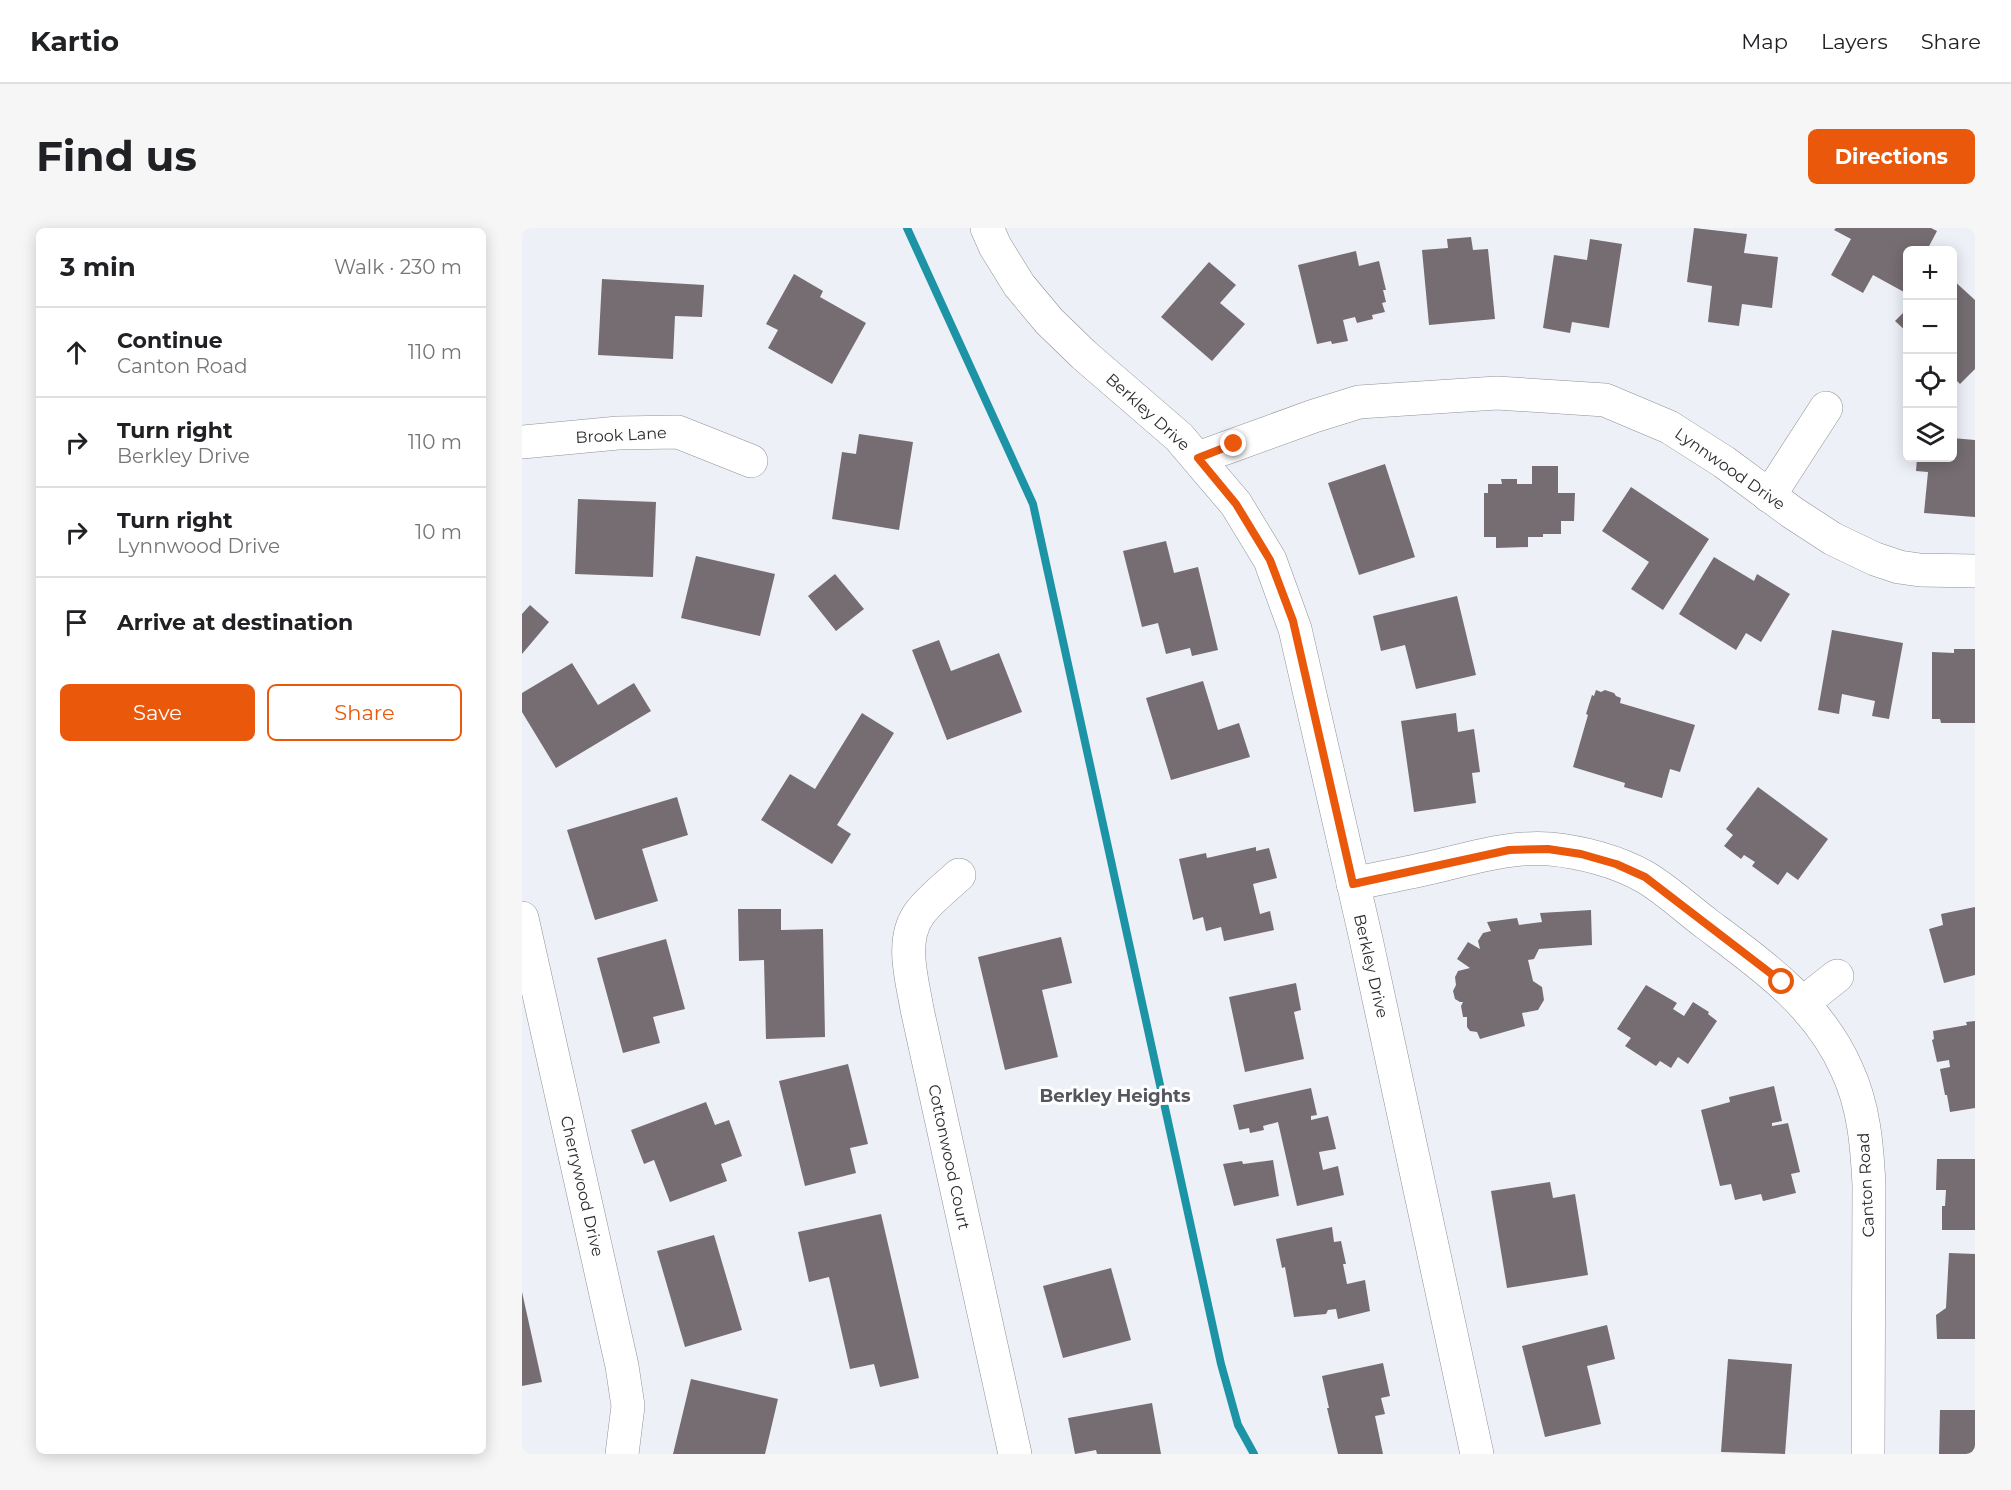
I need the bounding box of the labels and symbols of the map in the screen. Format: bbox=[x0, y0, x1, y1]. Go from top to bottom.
street label: Berkley Drive bbox=[1102, 369, 1194, 455]
street label: Brook Lane bbox=[575, 423, 667, 447]
street label: Lynnwood Drive bbox=[1671, 424, 1789, 514]
route end bbox=[1220, 430, 1246, 456]
street label: Berkley Drive bbox=[1350, 912, 1392, 1020]
route start bbox=[1768, 968, 1794, 994]
street label: Cottonwood Court bbox=[924, 1083, 974, 1232]
district label: Berkley Heights bbox=[1040, 1085, 1191, 1107]
street label: Cherrywood Drive bbox=[557, 1114, 607, 1258]
street label: Canton Road bbox=[1854, 1132, 1878, 1238]

